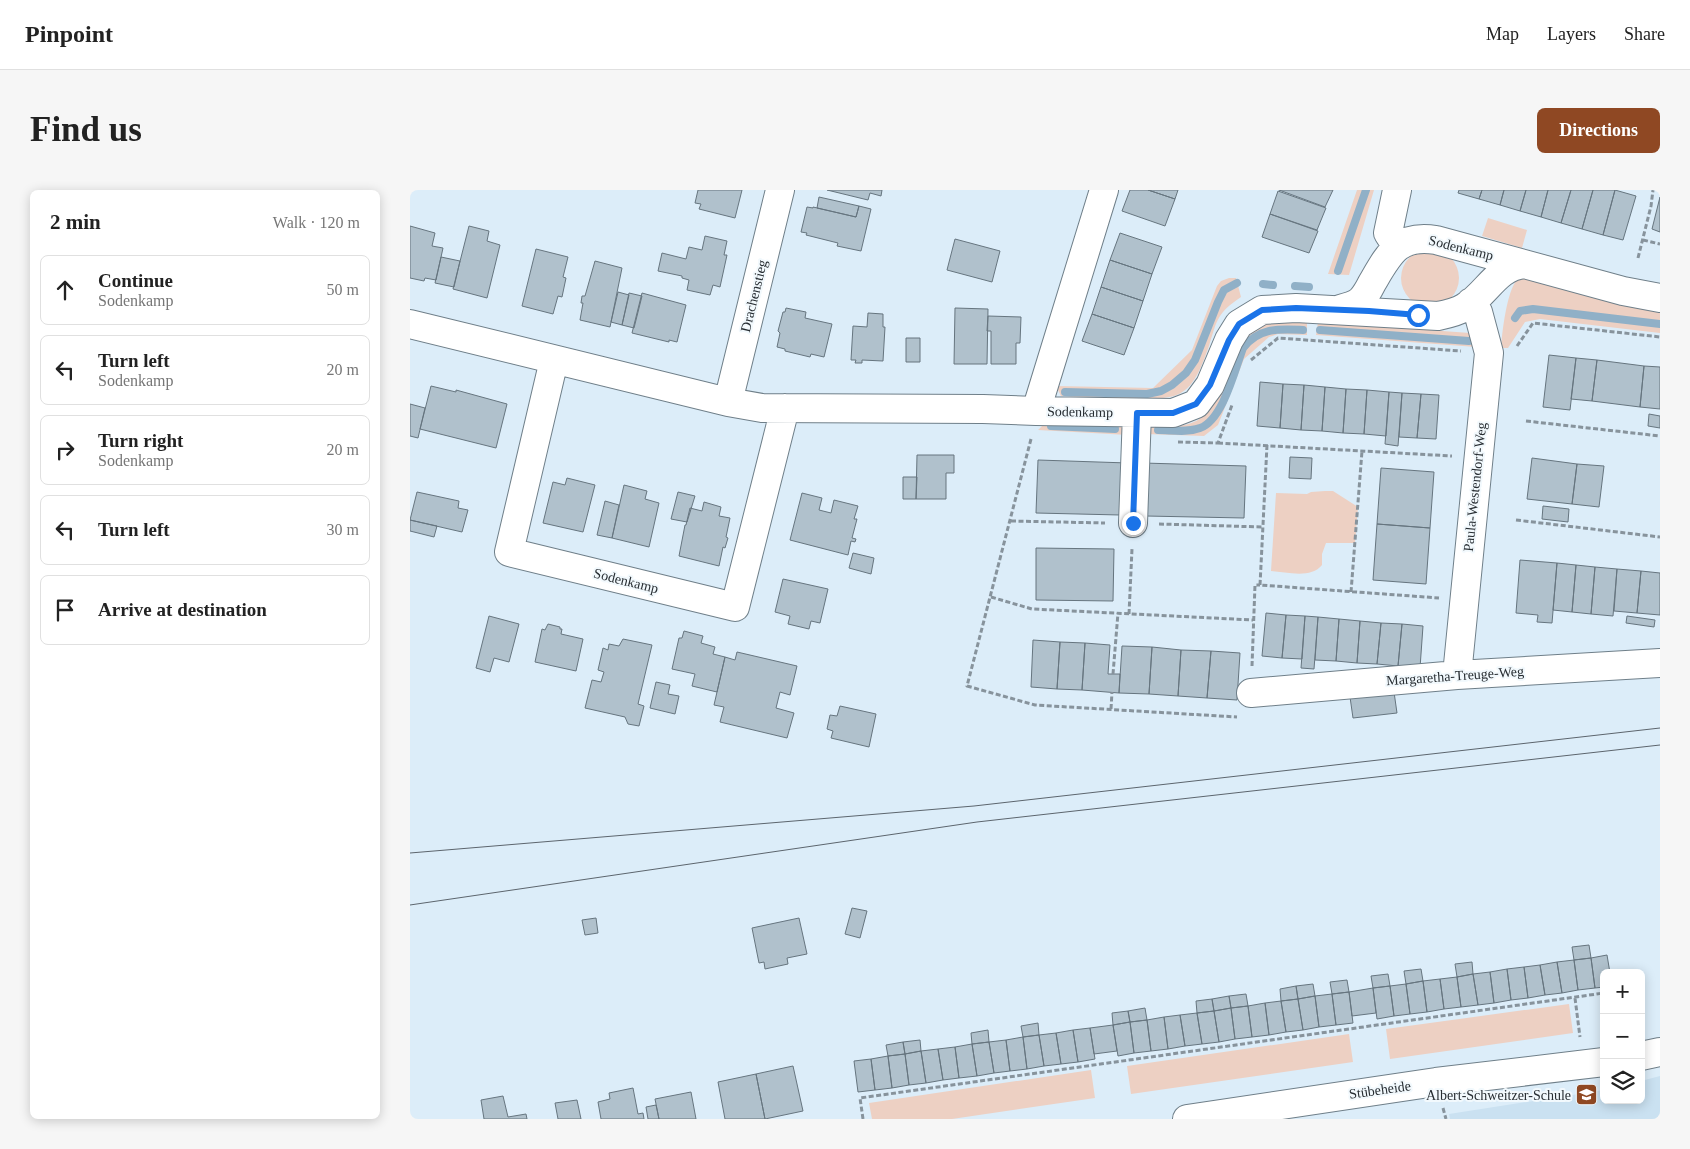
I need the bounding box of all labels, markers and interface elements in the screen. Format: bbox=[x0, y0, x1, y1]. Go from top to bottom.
text: Pinpoint bbox=[25, 21, 113, 47]
text: Map bbox=[1486, 24, 1519, 44]
text: Layers bbox=[1547, 24, 1596, 44]
text: Share bbox=[1624, 24, 1665, 44]
button: Directions bbox=[1537, 108, 1660, 153]
text: Find us bbox=[30, 110, 142, 149]
text: 2 min bbox=[50, 210, 101, 234]
text: Walk · 120 m bbox=[273, 214, 360, 231]
street label: Sodenkamp bbox=[1427, 233, 1495, 263]
street label: Drachenstieg bbox=[738, 258, 770, 334]
text: Continue bbox=[98, 270, 173, 291]
icon: ahead bbox=[51, 276, 79, 304]
text: 50 m bbox=[327, 281, 359, 298]
text: Sodenkamp bbox=[98, 292, 174, 309]
route start bbox=[1407, 304, 1430, 327]
text: Turn left bbox=[98, 350, 170, 371]
icon: left bbox=[51, 356, 79, 384]
text: 20 m bbox=[327, 361, 359, 378]
text: Sodenkamp bbox=[98, 372, 174, 389]
street label: Sodenkamp bbox=[1047, 404, 1113, 420]
street label: Paula-Westendorf-Weg bbox=[1461, 422, 1489, 552]
text: Turn right bbox=[98, 430, 183, 451]
icon: right bbox=[51, 436, 79, 464]
text: 20 m bbox=[327, 441, 359, 458]
text: Sodenkamp bbox=[98, 452, 174, 469]
route end bbox=[1122, 512, 1145, 535]
icon: left bbox=[51, 516, 79, 544]
text: Turn left bbox=[98, 519, 170, 540]
text: 30 m bbox=[327, 521, 359, 538]
street label: Sodenkamp bbox=[592, 566, 660, 596]
icon: arrive bbox=[51, 596, 79, 624]
text: Arrive at destination bbox=[98, 599, 267, 620]
street label: Margaretha-Treuge-Weg bbox=[1386, 664, 1524, 688]
map controls bbox=[1600, 969, 1645, 1104]
button: + bbox=[1600, 969, 1645, 1014]
button: − bbox=[1600, 1014, 1645, 1059]
button: layers bbox=[1600, 1059, 1645, 1104]
street label: Stübeheide bbox=[1348, 1078, 1412, 1102]
school or university icon: Albert-Schweitzer-Schule bbox=[1575, 1083, 1599, 1107]
place label: Albert-Schweitzer-Schule bbox=[1426, 1088, 1571, 1103]

